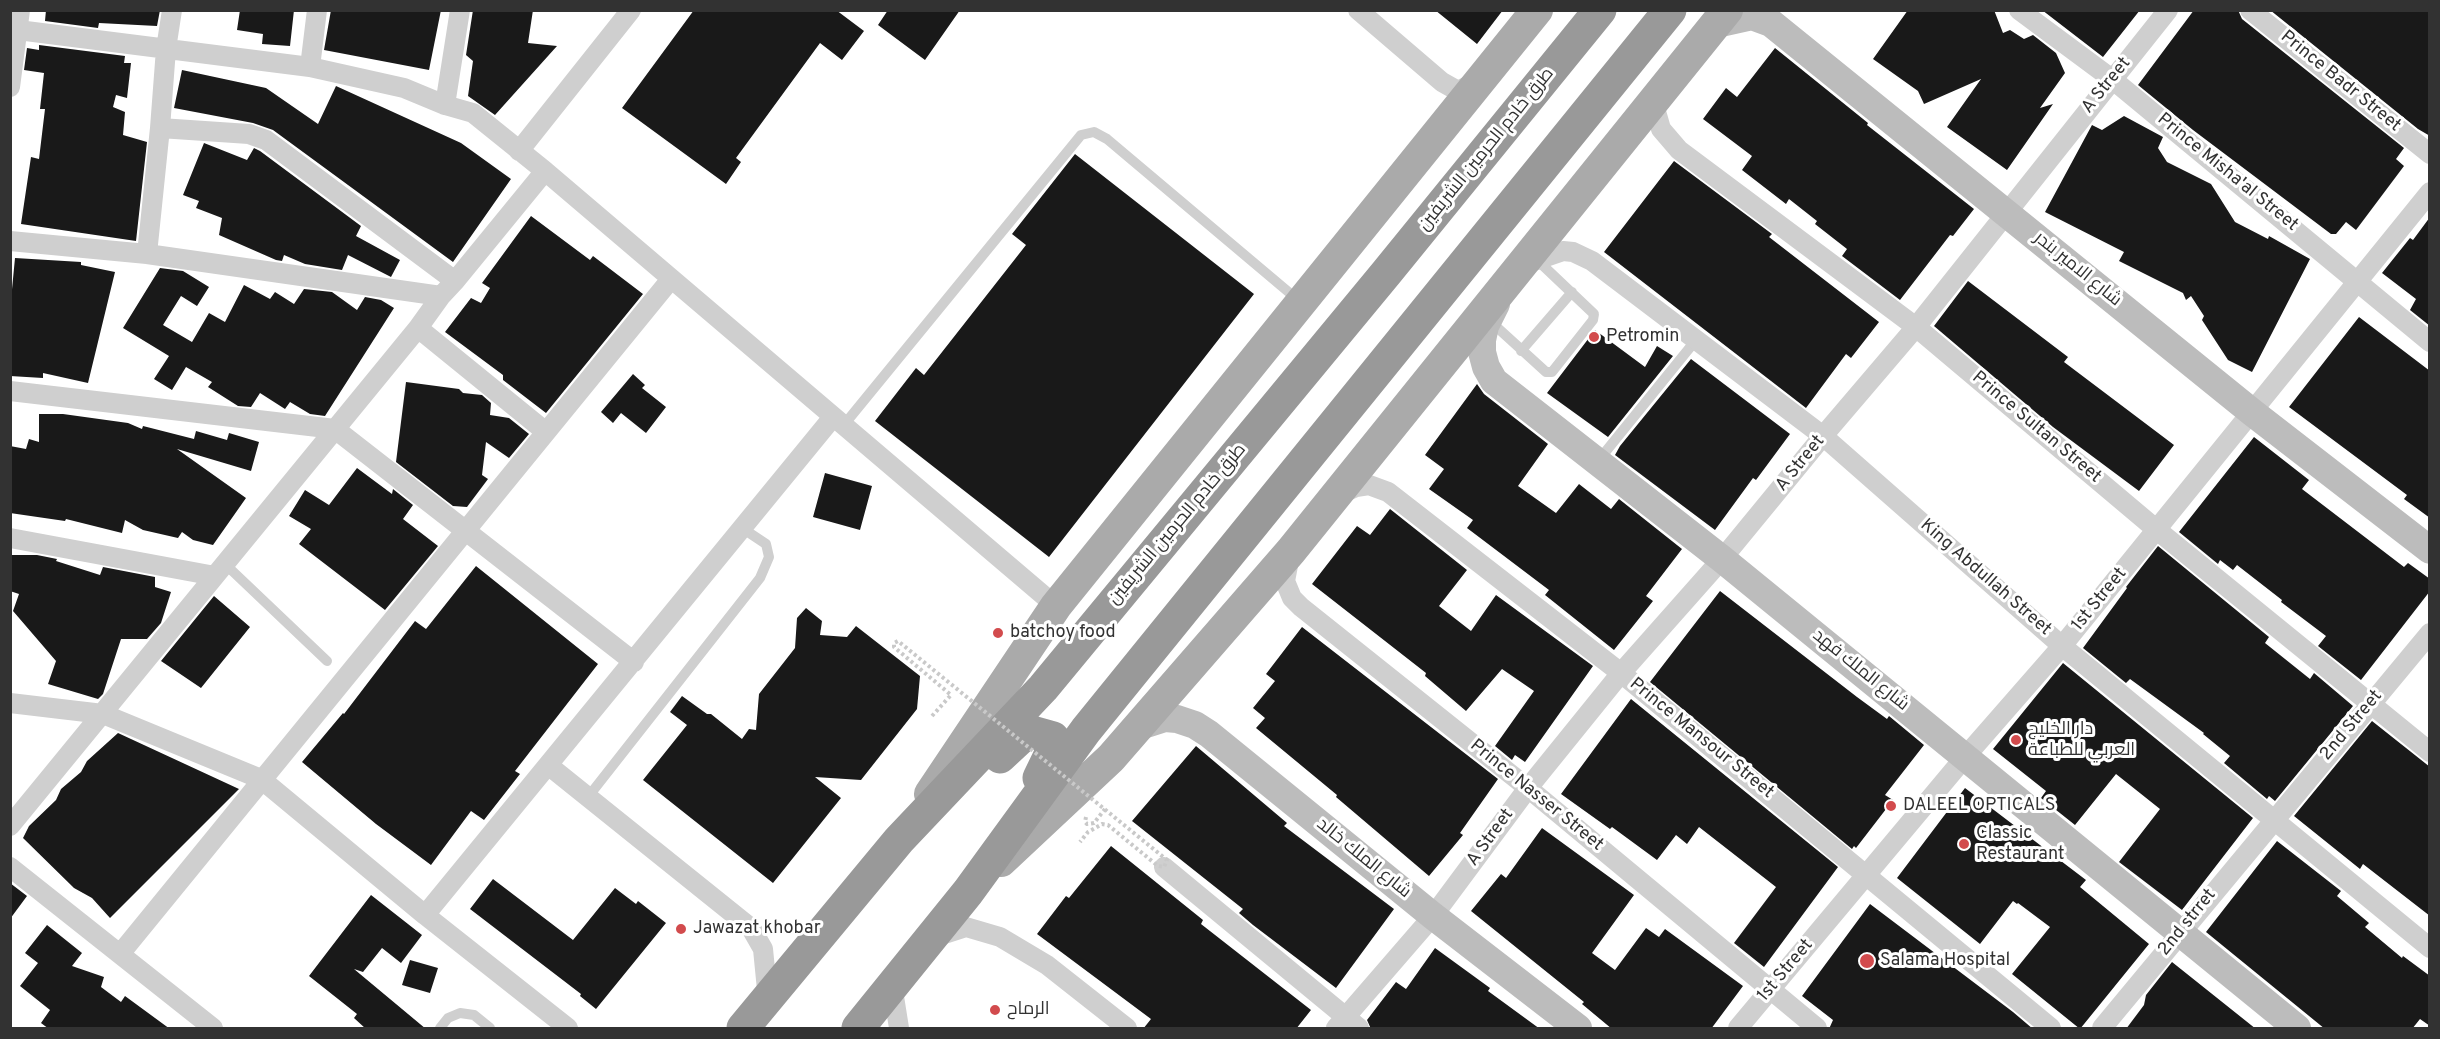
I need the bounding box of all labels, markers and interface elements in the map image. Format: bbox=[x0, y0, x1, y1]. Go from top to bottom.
street label: Prince Badr Street bbox=[2275, 27, 2405, 137]
street label: A Street bbox=[2078, 54, 2136, 118]
street label: طرق خادم الحرمين الشريفين bbox=[1415, 64, 1559, 236]
street label: Prince Misha'al Street bbox=[2152, 109, 2302, 237]
street label: شارع الامير بندر bbox=[2029, 228, 2125, 312]
place label: Petromin bbox=[1606, 326, 1679, 348]
marker: Petromin bbox=[1587, 330, 1601, 344]
street label: Prince Sultan Street bbox=[1967, 368, 2105, 488]
street label: A Street bbox=[1772, 432, 1830, 496]
street label: طرق خادم الحرمين الشريفين bbox=[1104, 440, 1252, 610]
street label: King Abdullah Street bbox=[1915, 515, 2055, 641]
street label: 1st Street bbox=[2068, 564, 2132, 636]
place label: batchoy food bbox=[1010, 622, 1116, 644]
street label: شارع الملك فهد bbox=[1807, 625, 1913, 717]
marker: batchoy food bbox=[991, 626, 1005, 640]
street label: Prince Mansour Street bbox=[1624, 674, 1778, 804]
street label: 2nd Street bbox=[2316, 686, 2388, 766]
place label: دار الخليج العربي للطباعة bbox=[2028, 719, 2135, 762]
marker: دار الخليج العربي للطباعة bbox=[2009, 733, 2023, 747]
street label: Prince Nasser Street bbox=[1465, 736, 1607, 856]
place label: DALEEL OPTICALS bbox=[1903, 795, 2056, 817]
marker: DALEEL OPTICALS bbox=[1884, 799, 1898, 813]
street label: A Street bbox=[1463, 805, 1519, 871]
street label: شارع الملك خالد bbox=[1311, 814, 1415, 904]
place label: Classic Restaurant bbox=[1976, 823, 2065, 866]
marker: Classic Restaurant bbox=[1957, 837, 1971, 851]
street label: 2nd strret bbox=[2154, 885, 2222, 961]
place label: Jawazat khobar bbox=[693, 918, 821, 940]
marker: Jawazat khobar bbox=[674, 922, 688, 936]
street label: 1st Street bbox=[1754, 935, 1818, 1007]
place label: Salama Hospital bbox=[1880, 950, 2010, 972]
marker: Salama Hospital bbox=[1858, 952, 1876, 970]
place label: الرماح bbox=[1007, 999, 1049, 1021]
marker: الرماح bbox=[988, 1003, 1002, 1017]

